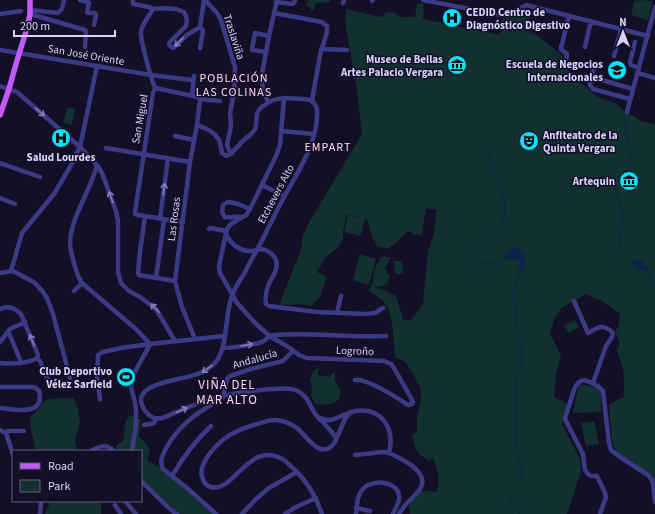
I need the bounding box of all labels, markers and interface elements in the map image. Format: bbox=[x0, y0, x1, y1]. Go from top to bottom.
place label: CEDID Centro de Diagnóstico Digestivo bbox=[466, 5, 570, 33]
hospital icon: CEDID Centro de Diagnóstico Digestivo bbox=[441, 7, 463, 29]
scale bar bbox=[14, 12, 115, 38]
street label: Traslaviña bbox=[220, 12, 248, 62]
north arrow bbox=[603, 12, 643, 52]
text: N bbox=[619, 15, 627, 30]
text: 200 m bbox=[20, 18, 50, 35]
one-way arrow bbox=[174, 37, 184, 47]
street label: San José Oriente bbox=[47, 41, 126, 69]
place label: Museo de Bellas Artes Palacio Vergara bbox=[340, 52, 443, 80]
museum icon: Museo de Bellas Artes Palacio Vergara bbox=[446, 54, 468, 76]
place label: Escuela de Negocios Internacionales bbox=[506, 57, 603, 85]
school or university icon: Escuela de Negocios Internacionales bbox=[606, 59, 628, 81]
district label: POBLACIÓN LAS COLINAS bbox=[196, 70, 272, 101]
street label: San Miguel bbox=[128, 93, 152, 145]
one-way arrow bbox=[35, 107, 45, 117]
hospital icon: Salud Lourdes bbox=[50, 127, 72, 149]
place label: Anfiteatro de la Quinta Vergara bbox=[542, 128, 618, 156]
theatre icon: Anfiteatro de la Quinta Vergara bbox=[518, 130, 540, 152]
district label: EMPART bbox=[305, 139, 351, 156]
place label: Salud Lourdes bbox=[27, 150, 96, 165]
street label: Etchevers Alto bbox=[254, 162, 298, 226]
museum icon: Artequin bbox=[618, 170, 640, 192]
place label: Artequin bbox=[572, 174, 615, 189]
one-way arrow bbox=[160, 183, 168, 196]
one-way arrow bbox=[107, 190, 114, 203]
street label: Las Rosas bbox=[164, 196, 184, 242]
one-way arrow bbox=[150, 303, 159, 313]
one-way arrow bbox=[28, 335, 36, 347]
one-way arrow bbox=[240, 341, 253, 349]
street label: Logroño bbox=[336, 343, 374, 359]
street label: Andalucía bbox=[231, 345, 279, 373]
place label: Club Deportivo Vélez Sarfield bbox=[39, 364, 112, 392]
one-way arrow bbox=[201, 365, 212, 373]
sports icon: Club Deportivo Vélez Sarfield bbox=[115, 366, 137, 388]
district label: VIÑA DEL MAR ALTO bbox=[196, 376, 258, 409]
one-way arrow bbox=[175, 406, 187, 413]
legend bbox=[12, 450, 142, 502]
text: Road bbox=[48, 458, 74, 475]
text: Park bbox=[48, 478, 70, 495]

